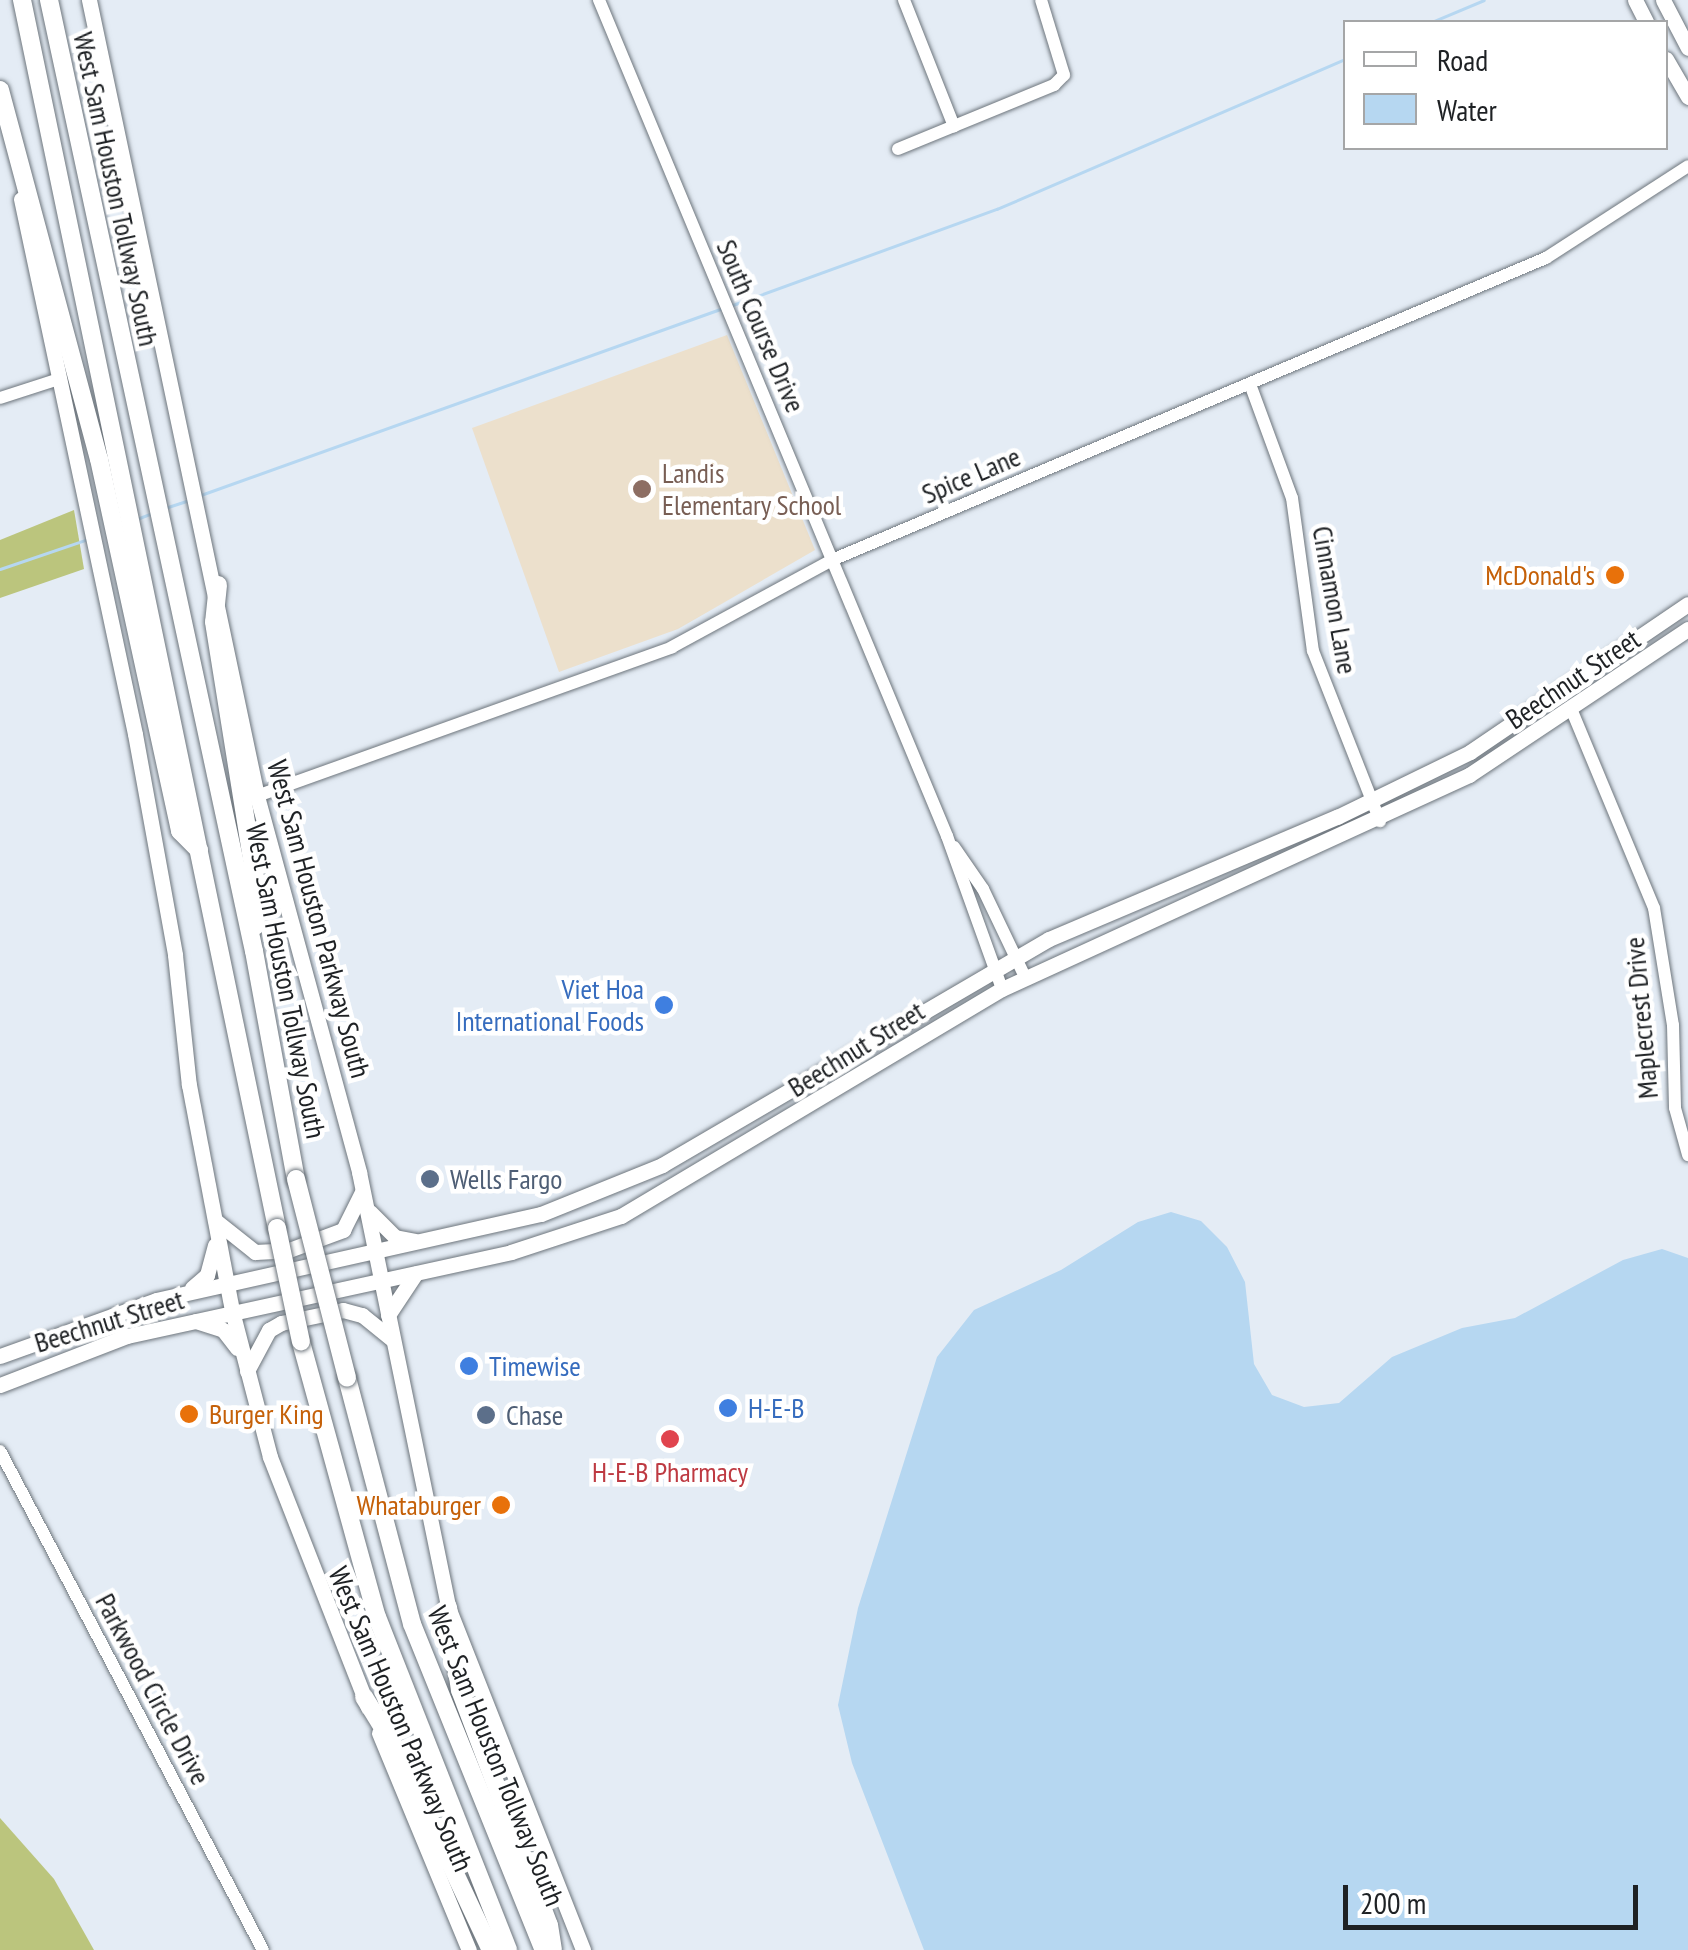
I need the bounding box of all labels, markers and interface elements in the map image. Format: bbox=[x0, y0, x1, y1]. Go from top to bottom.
legend bbox=[1343, 20, 1668, 150]
street label: West Sam Houston Tollway South bbox=[66, 28, 166, 350]
text: Road bbox=[1437, 40, 1488, 79]
text: Water bbox=[1437, 90, 1497, 129]
street label: South Course Drive bbox=[710, 235, 812, 417]
street label: Spice Lane bbox=[917, 439, 1025, 511]
place label: Landis Elementary School bbox=[662, 456, 842, 522]
marker: Landis Elementary School bbox=[631, 478, 653, 500]
street label: Cinnamon Lane bbox=[1305, 523, 1365, 677]
place label: McDonald's bbox=[1485, 558, 1595, 592]
marker: McDonald's bbox=[1604, 564, 1626, 586]
street label: Beechnut Street bbox=[1500, 622, 1646, 736]
street label: West Sam Houston Parkway South bbox=[260, 756, 378, 1082]
street label: West Sam Houston Tollway South bbox=[239, 820, 333, 1142]
street label: Maplecrest Drive bbox=[1617, 936, 1665, 1100]
place label: Viet Hoa International Foods bbox=[456, 972, 644, 1038]
marker: Viet Hoa International Foods bbox=[653, 994, 675, 1016]
street label: Beechnut Street bbox=[782, 994, 930, 1104]
place label: Wells Fargo bbox=[450, 1162, 562, 1196]
marker: Wells Fargo bbox=[419, 1168, 441, 1190]
street label: Beechnut Street bbox=[30, 1282, 188, 1360]
place label: Timewise bbox=[489, 1349, 581, 1383]
marker: Timewise bbox=[458, 1355, 480, 1377]
place label: H-E-B bbox=[748, 1391, 805, 1425]
place label: Burger King bbox=[209, 1397, 324, 1431]
marker: H-E-B bbox=[717, 1397, 739, 1419]
place label: Chase bbox=[506, 1398, 563, 1432]
marker: Burger King bbox=[178, 1403, 200, 1425]
marker: Chase bbox=[475, 1404, 497, 1426]
marker: H-E-B Pharmacy bbox=[659, 1428, 681, 1450]
place label: H-E-B Pharmacy bbox=[592, 1455, 748, 1489]
place label: Whataburger bbox=[356, 1488, 481, 1522]
marker: Whataburger bbox=[490, 1494, 512, 1516]
street label: West Sam Houston Parkway South bbox=[321, 1561, 481, 1877]
street label: Parkwood Circle Drive bbox=[89, 1588, 217, 1790]
street label: West Sam Houston Tollway South bbox=[420, 1601, 572, 1911]
scale bar bbox=[1348, 1865, 1643, 1927]
text: 200 m bbox=[1360, 1883, 1426, 1922]

